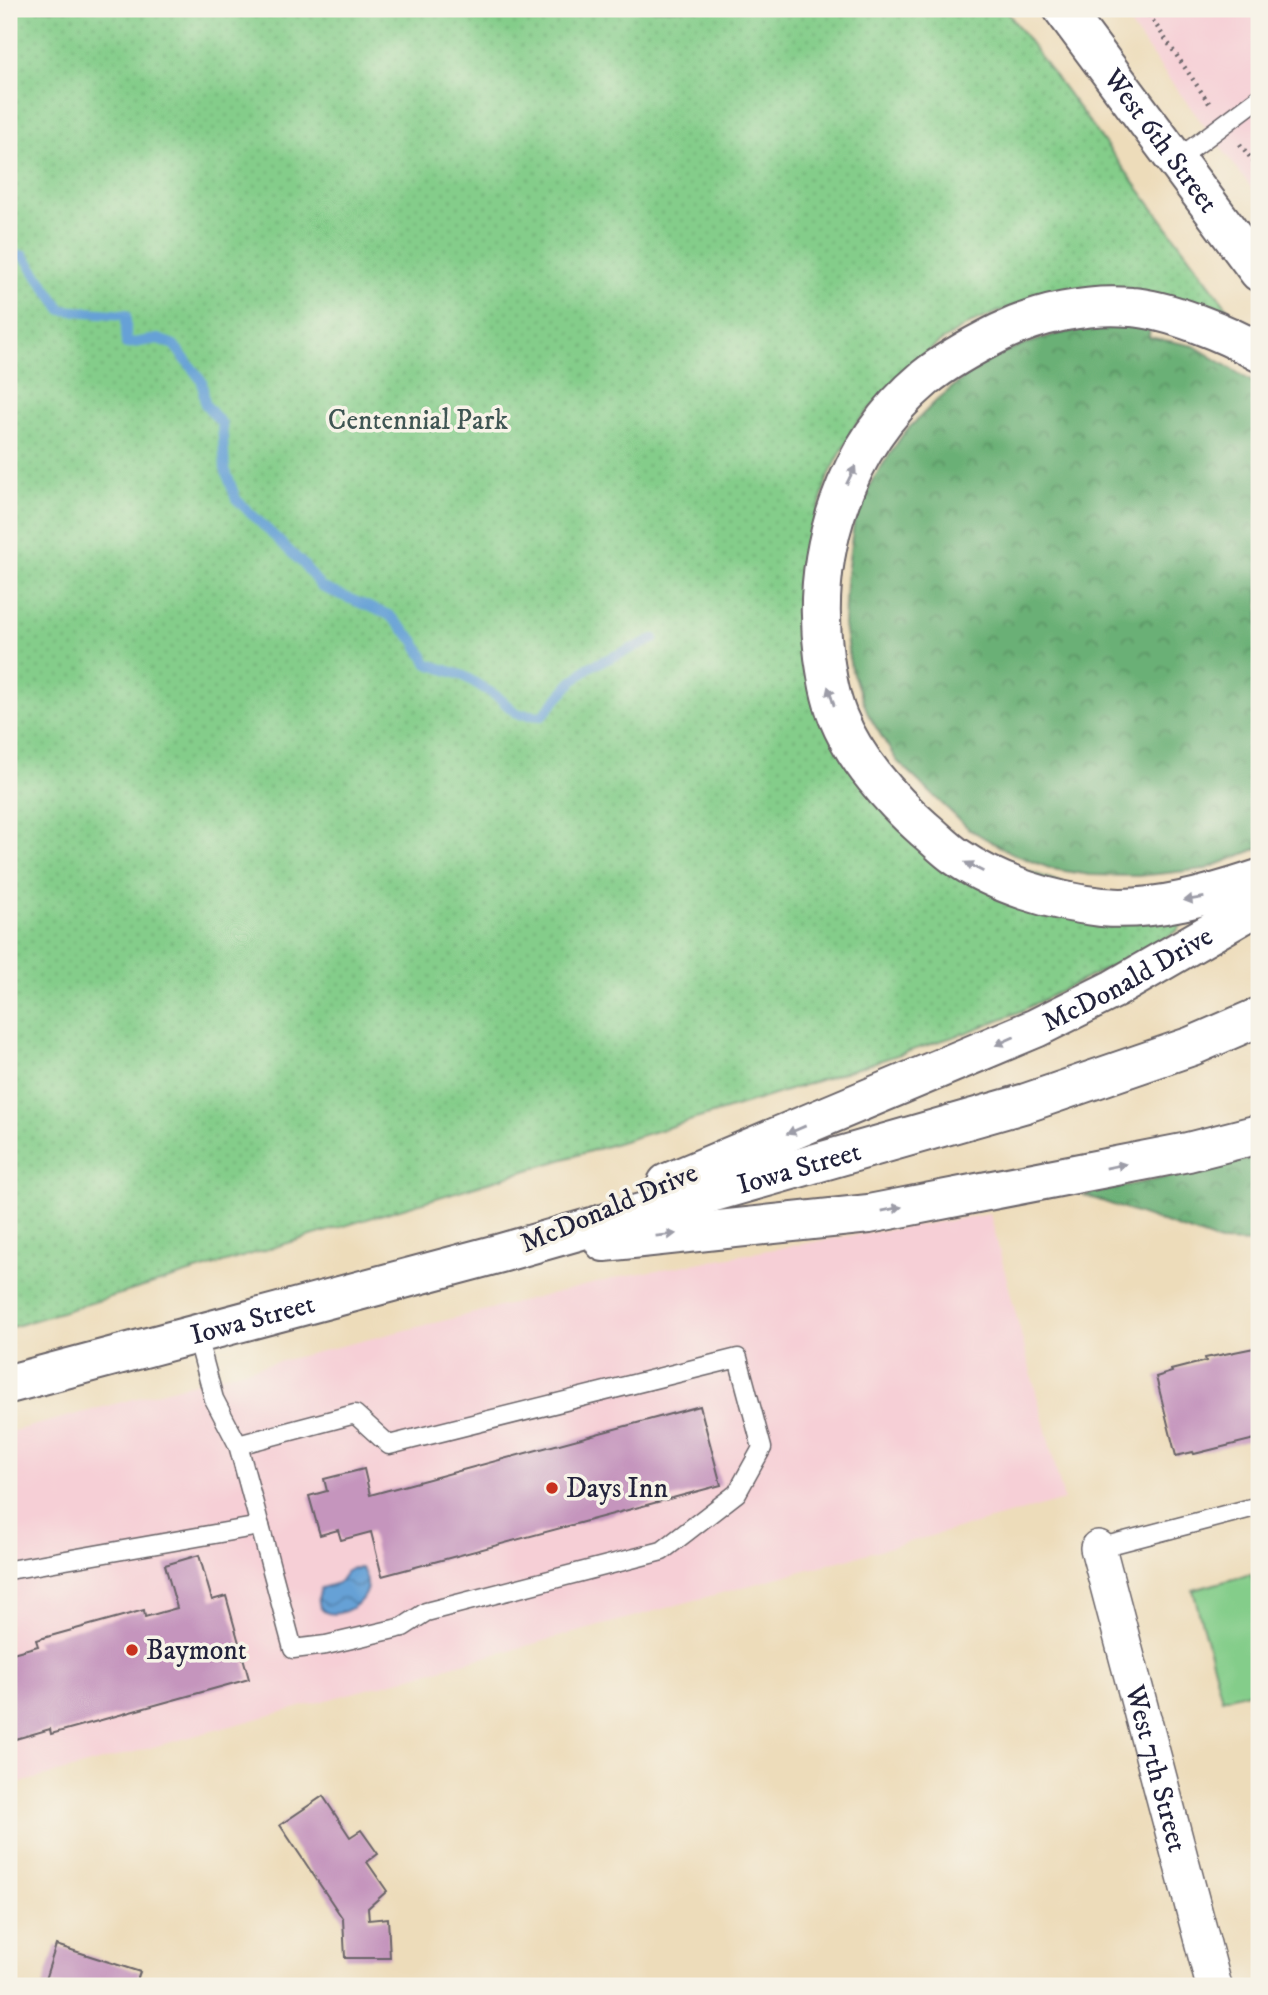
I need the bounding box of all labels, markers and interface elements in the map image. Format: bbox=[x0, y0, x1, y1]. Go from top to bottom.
street label: West 6th Street bbox=[1095, 61, 1226, 219]
park label: Centennial Park bbox=[328, 403, 508, 438]
one-way arrow bbox=[846, 465, 857, 485]
one-way arrow bbox=[826, 686, 836, 707]
one-way arrow bbox=[964, 861, 984, 873]
one-way arrow bbox=[1183, 893, 1205, 904]
street label: McDonald Drive bbox=[1036, 918, 1219, 1040]
one-way arrow bbox=[995, 1035, 1015, 1047]
one-way arrow bbox=[785, 1124, 806, 1135]
street label: Iowa Street bbox=[733, 1134, 865, 1202]
street label: McDonald Drive bbox=[515, 1155, 703, 1261]
one-way arrow bbox=[1105, 1161, 1127, 1172]
one-way arrow bbox=[881, 1204, 903, 1215]
one-way arrow bbox=[655, 1230, 677, 1241]
street label: Iowa Street bbox=[187, 1286, 318, 1352]
place label: Days Inn bbox=[566, 1471, 668, 1506]
marker: Days Inn bbox=[544, 1480, 560, 1496]
place label: Baymont bbox=[146, 1633, 247, 1668]
marker: Baymont bbox=[124, 1642, 140, 1658]
street label: West 7th Street bbox=[1117, 1680, 1195, 1856]

